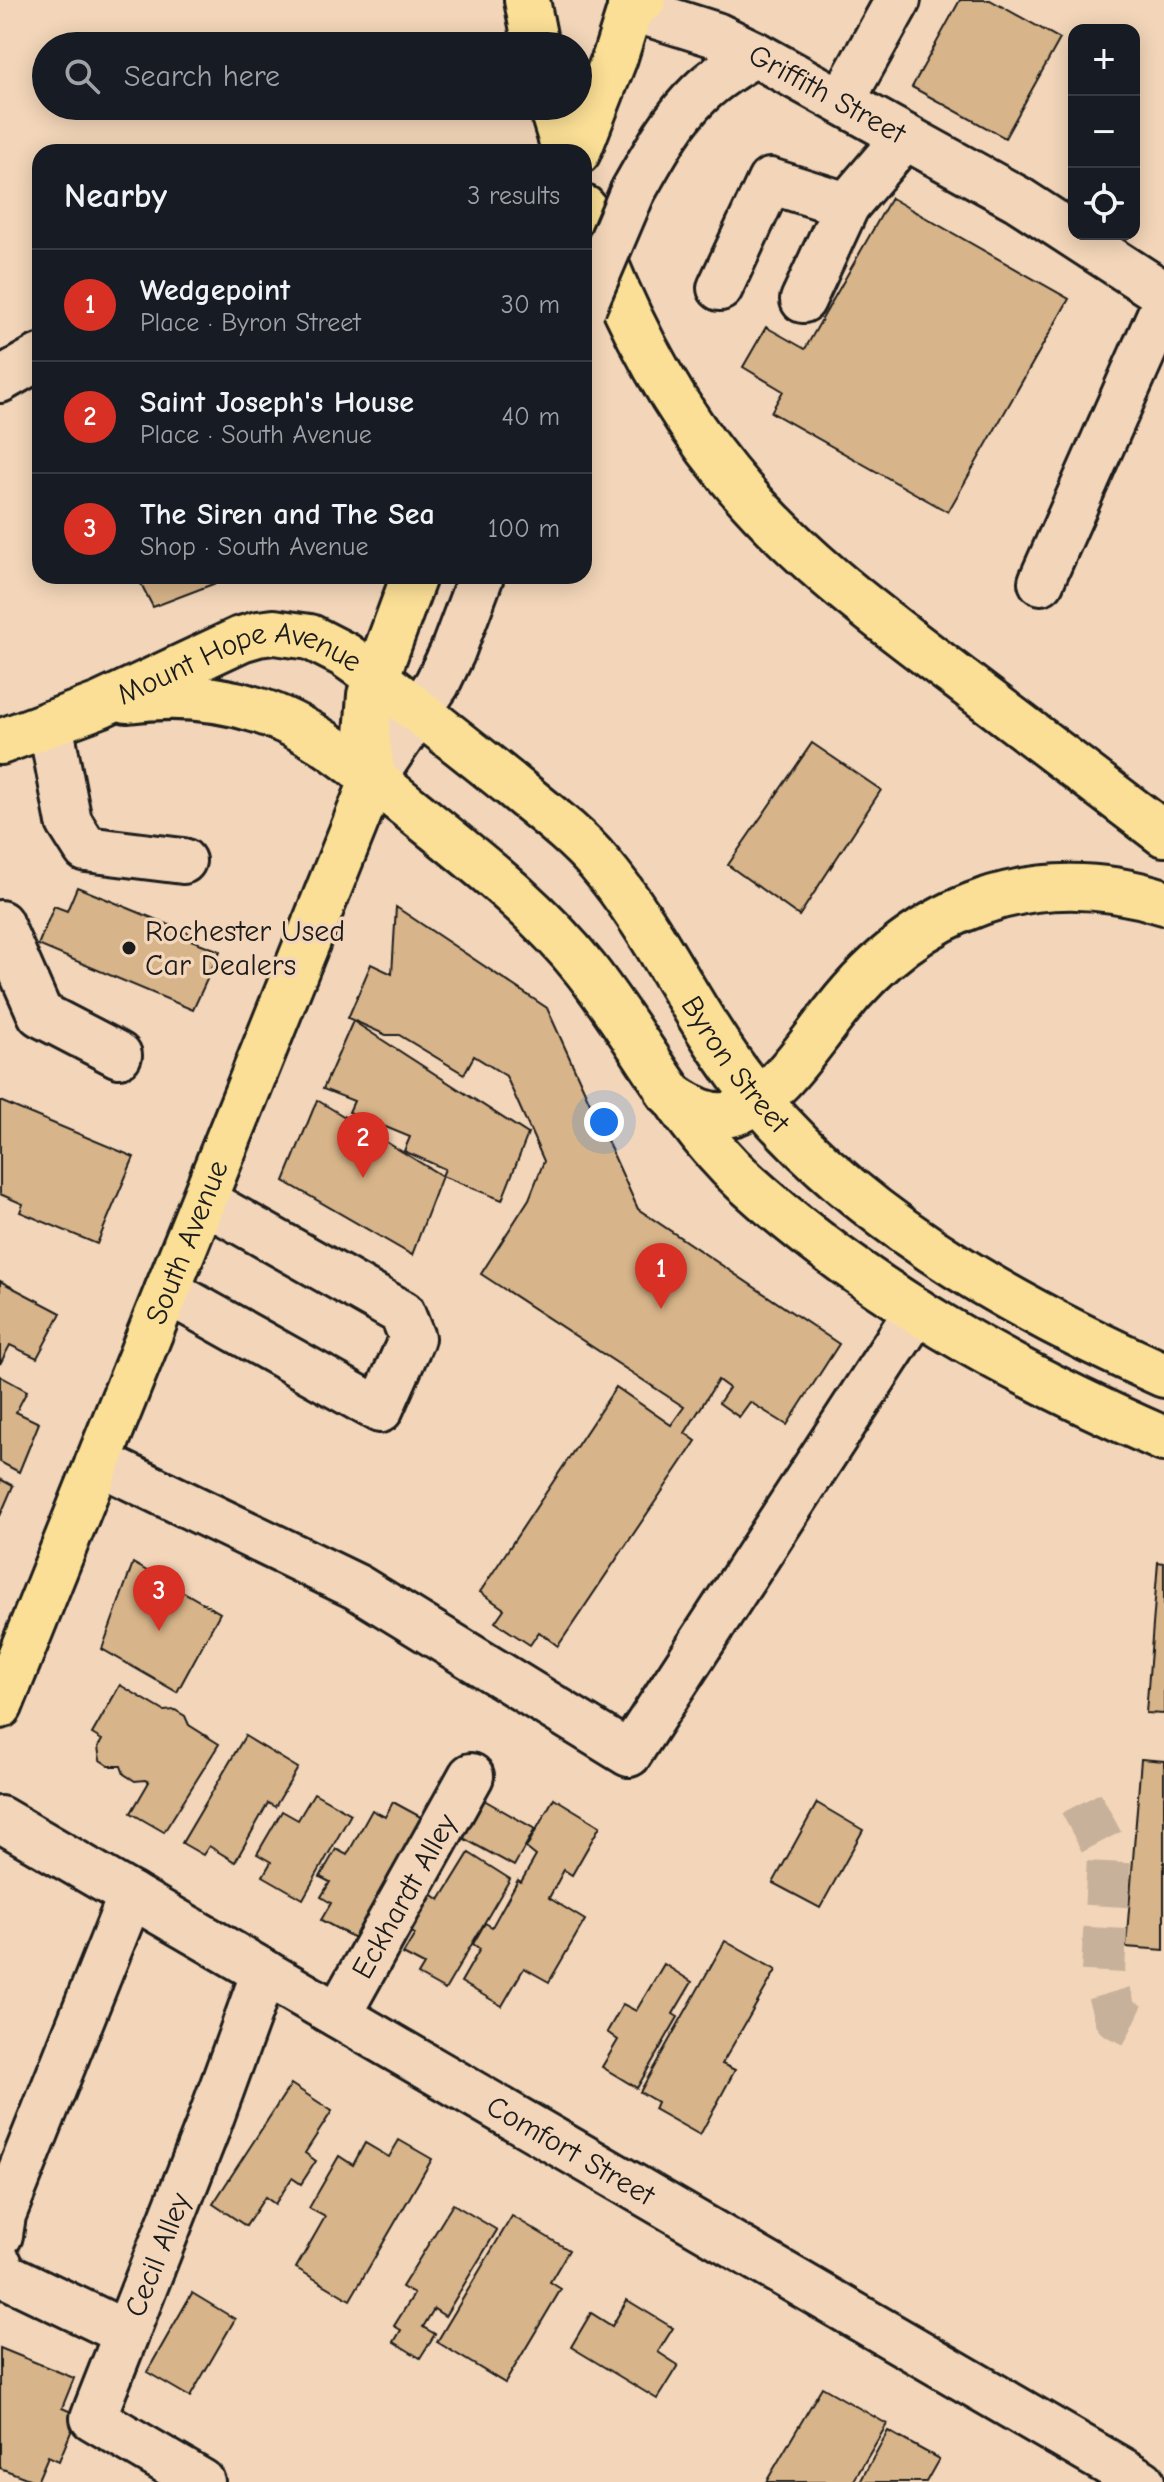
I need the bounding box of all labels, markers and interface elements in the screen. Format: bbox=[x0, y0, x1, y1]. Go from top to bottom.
map controls bbox=[1068, 24, 1140, 240]
button: + bbox=[1068, 24, 1140, 96]
search box bbox=[32, 32, 592, 120]
street label: Griffith Street bbox=[743, 37, 913, 152]
icon: search bbox=[60, 54, 104, 98]
text: Search here bbox=[124, 59, 280, 94]
button: − bbox=[1068, 96, 1140, 168]
button: locate bbox=[1068, 168, 1140, 240]
text: Nearby bbox=[64, 176, 167, 216]
text: 3 results bbox=[467, 181, 560, 211]
text: Wedgepoint bbox=[140, 273, 290, 308]
text: 1 bbox=[85, 290, 95, 320]
text: 30 m bbox=[501, 290, 560, 320]
text: Place · Byron Street bbox=[140, 308, 361, 338]
text: Saint Joseph's House bbox=[140, 385, 414, 420]
text: 2 bbox=[84, 402, 96, 432]
text: 40 m bbox=[501, 402, 560, 432]
text: Place · South Avenue bbox=[140, 420, 372, 450]
text: The Siren and The Sea bbox=[140, 497, 435, 532]
text: 3 bbox=[84, 514, 96, 544]
text: 100 m bbox=[488, 514, 560, 544]
text: Shop · South Avenue bbox=[140, 532, 368, 562]
street label: Mount Hope Avenue bbox=[111, 615, 369, 713]
place label: Rochester Used Car Dealers bbox=[145, 914, 345, 983]
marker: Rochester Used Car Dealers bbox=[120, 939, 138, 957]
street label: Byron Street bbox=[674, 990, 798, 1141]
your location bbox=[584, 1102, 624, 1142]
pin: 2 bbox=[337, 1112, 389, 1178]
street label: South Avenue bbox=[138, 1155, 236, 1330]
pin: 1 bbox=[635, 1243, 687, 1309]
pin: 3 bbox=[133, 1565, 185, 1631]
street label: Eckhardt Alley bbox=[345, 1807, 465, 1985]
street label: Comfort Street bbox=[480, 2088, 662, 2214]
street label: Cecil Alley bbox=[118, 2187, 198, 2322]

